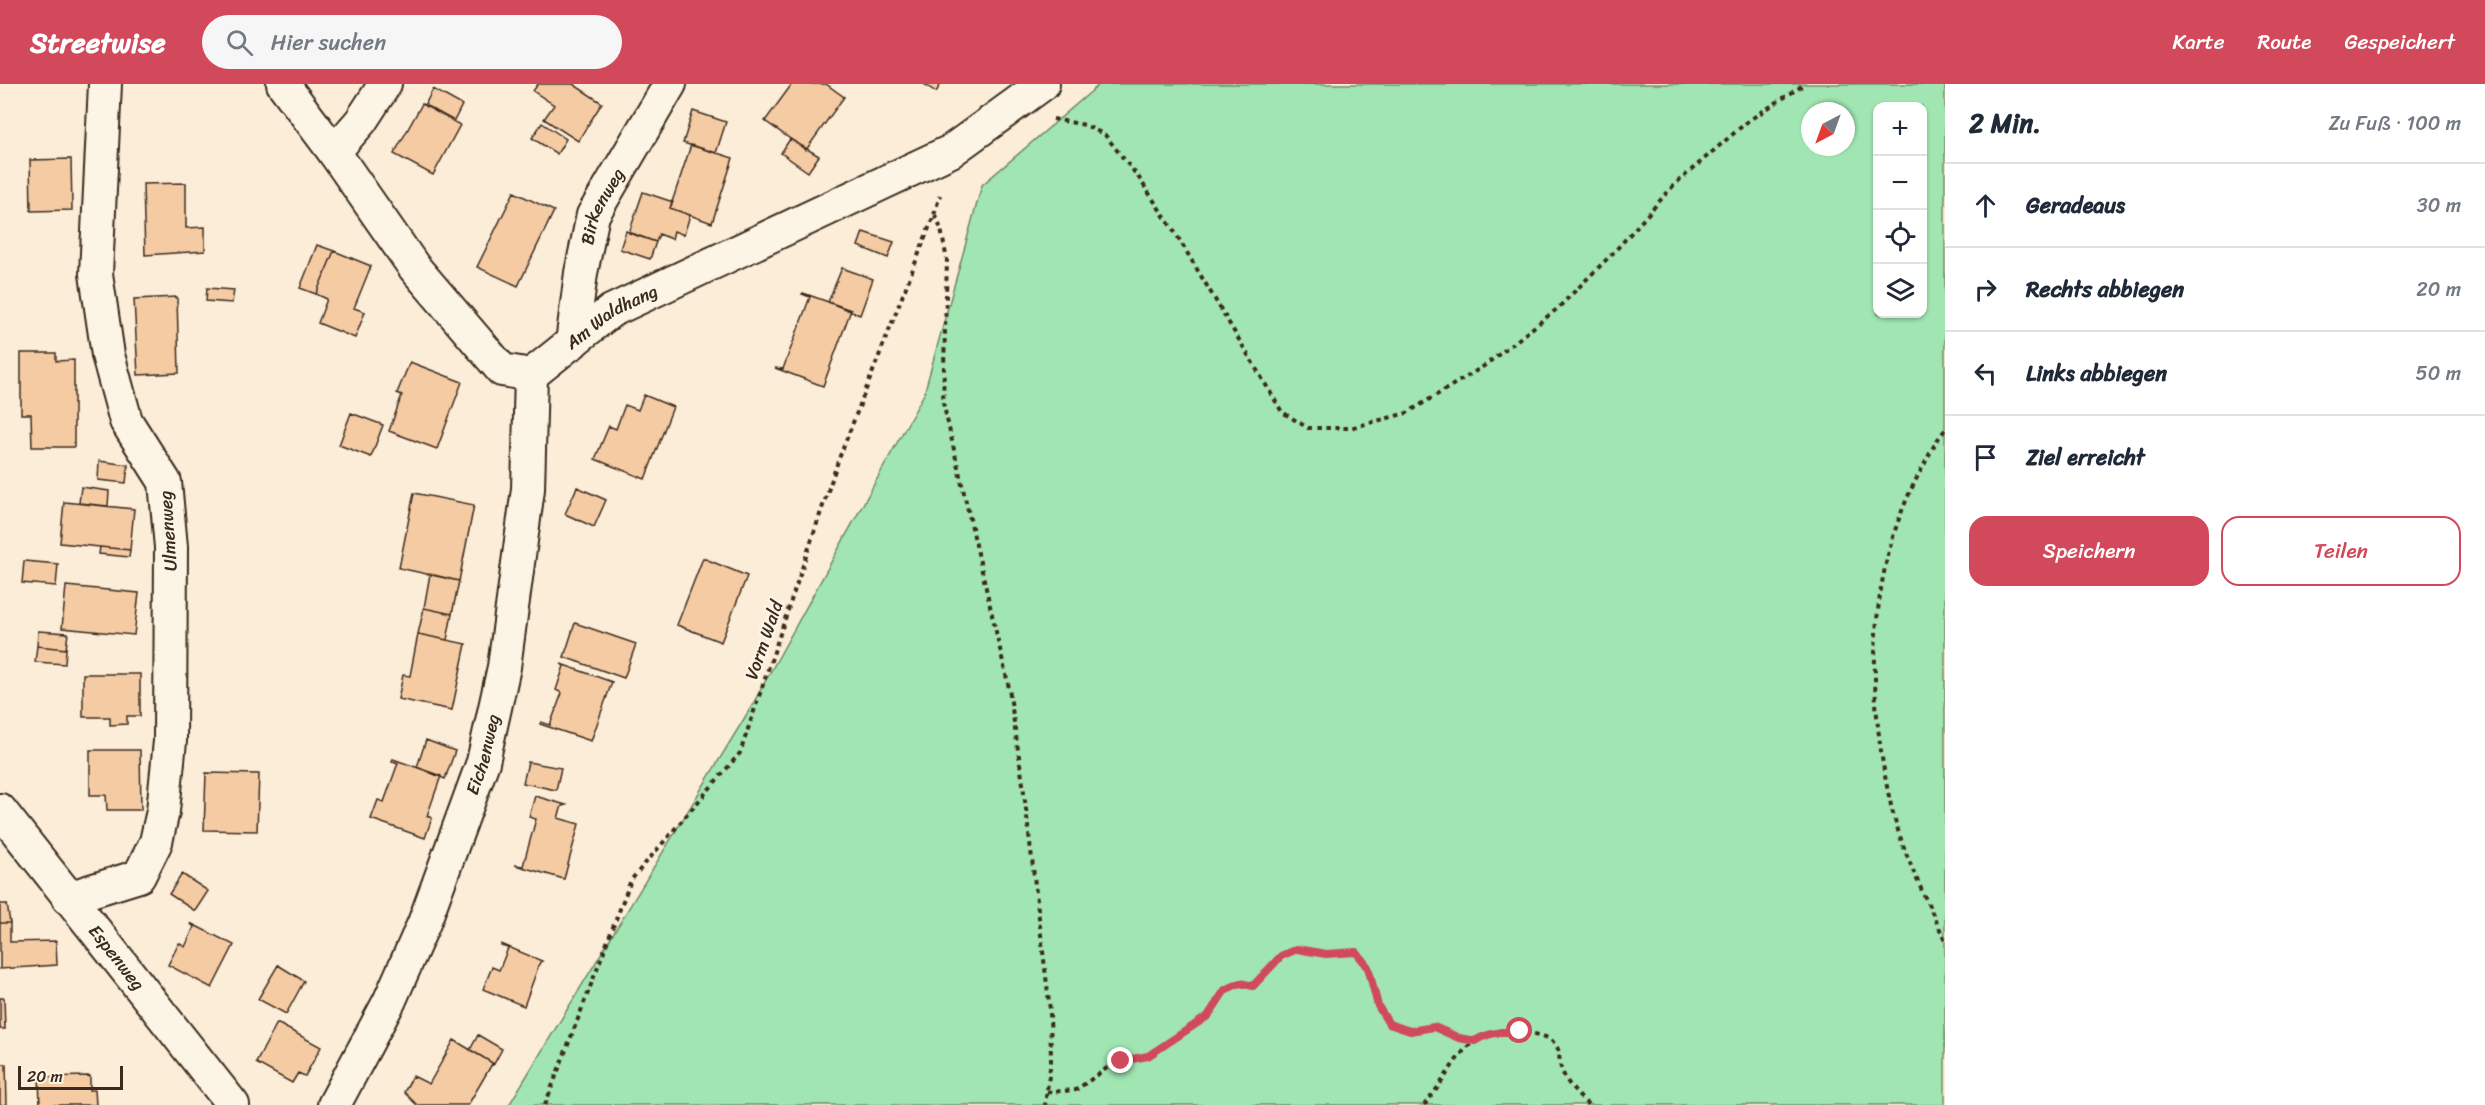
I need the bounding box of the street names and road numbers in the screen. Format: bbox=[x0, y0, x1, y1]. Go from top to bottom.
street label: Birkenweg bbox=[571, 162, 633, 248]
street label: Am Waldhang bbox=[557, 275, 663, 358]
street label: Ulmenweg bbox=[149, 490, 187, 572]
street label: Vorm Wald bbox=[736, 595, 793, 684]
street label: Eichenweg bbox=[456, 711, 509, 799]
street label: Espenweg bbox=[80, 917, 153, 998]

